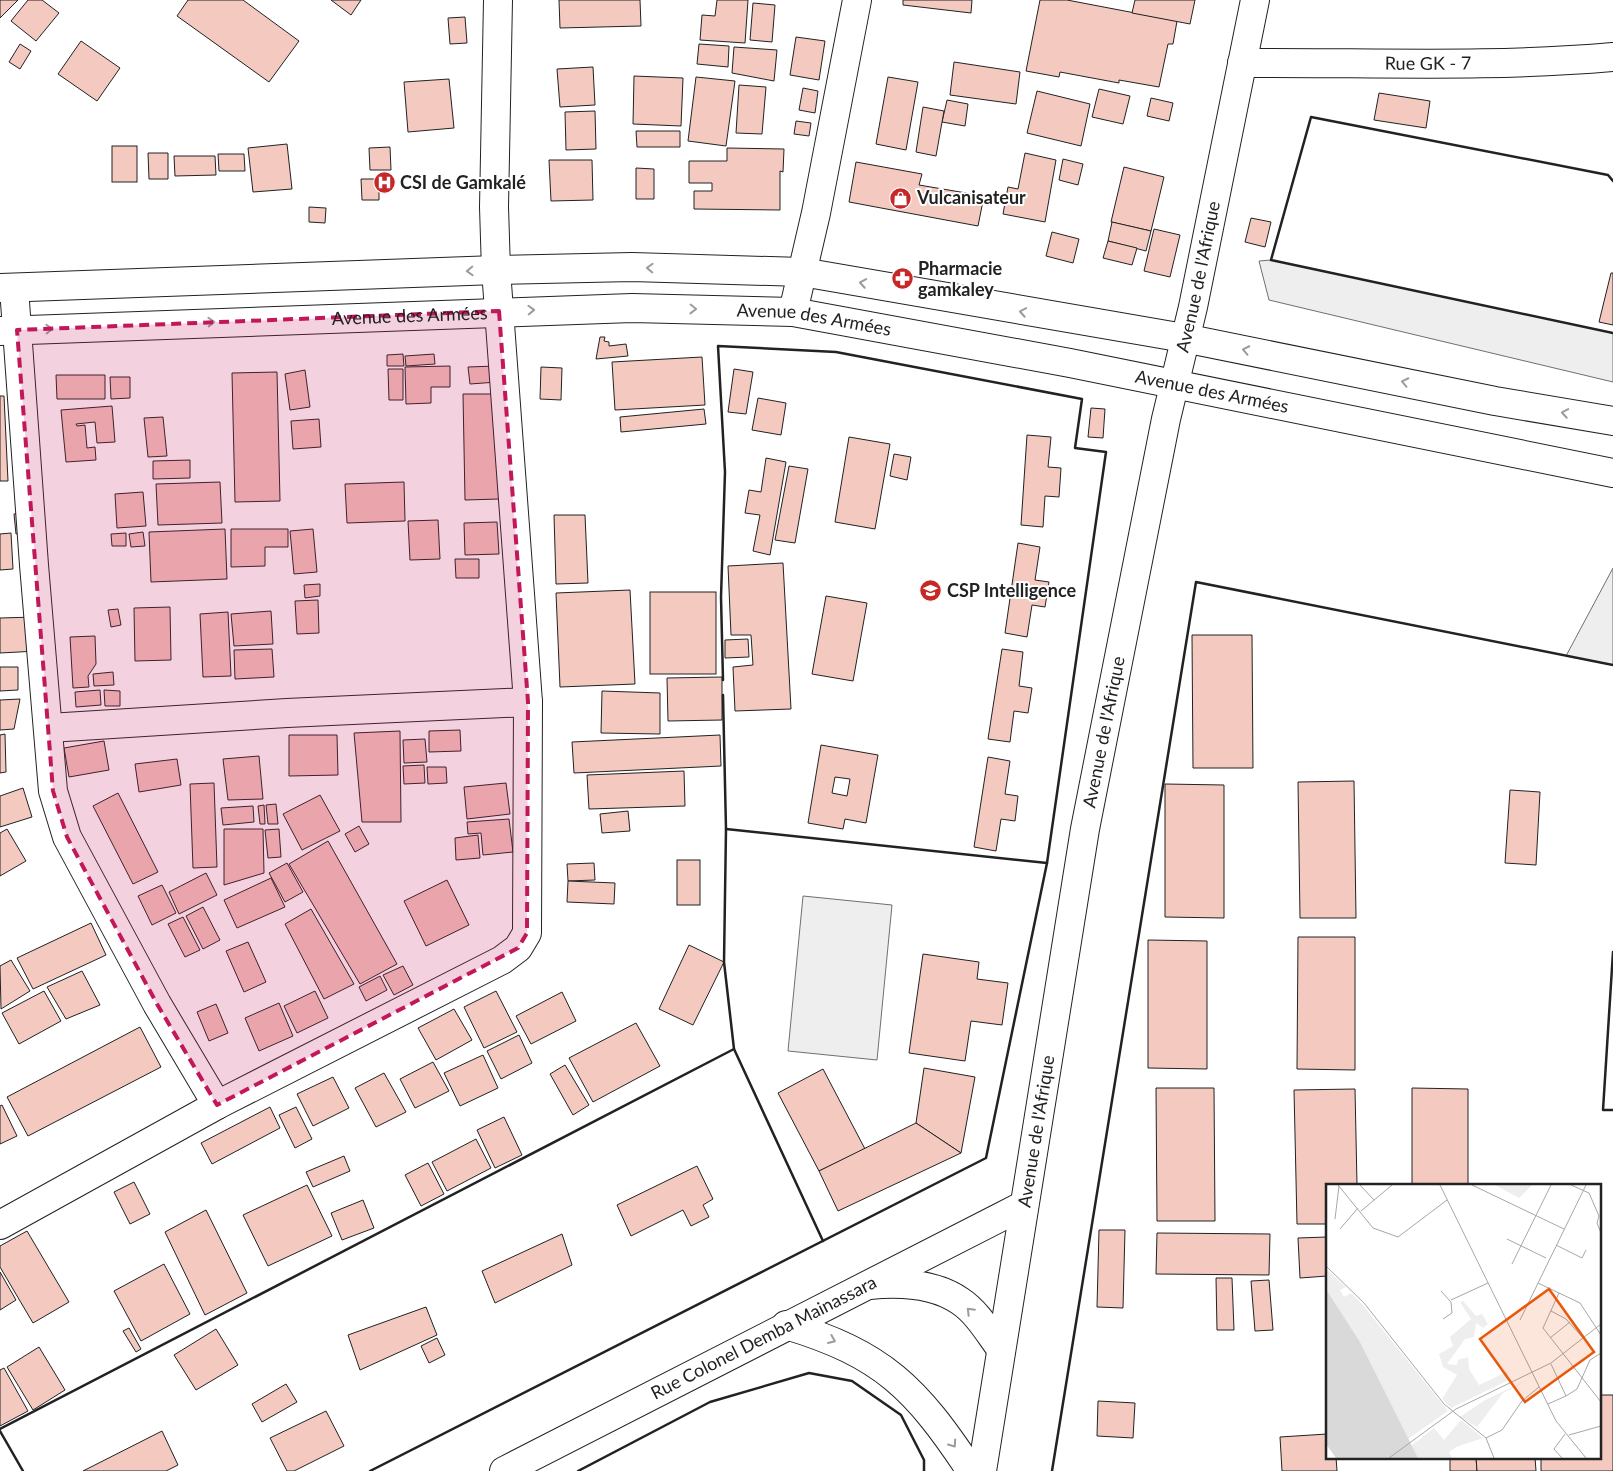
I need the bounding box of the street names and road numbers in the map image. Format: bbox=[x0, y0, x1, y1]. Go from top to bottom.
street label: Rue GK - 7 bbox=[1385, 52, 1471, 74]
street label: Avenue de l'Afrique bbox=[1170, 199, 1224, 354]
street label: Avenue des Armées bbox=[736, 299, 893, 340]
street label: Avenue des Armées bbox=[331, 301, 488, 329]
street label: Avenue des Armées bbox=[1134, 365, 1291, 417]
street label: Avenue de l'Afrique bbox=[1077, 654, 1129, 810]
street label: Avenue de l'Afrique bbox=[1012, 1053, 1059, 1209]
street label: Rue Colonel Demba Mainassara bbox=[647, 1270, 880, 1403]

